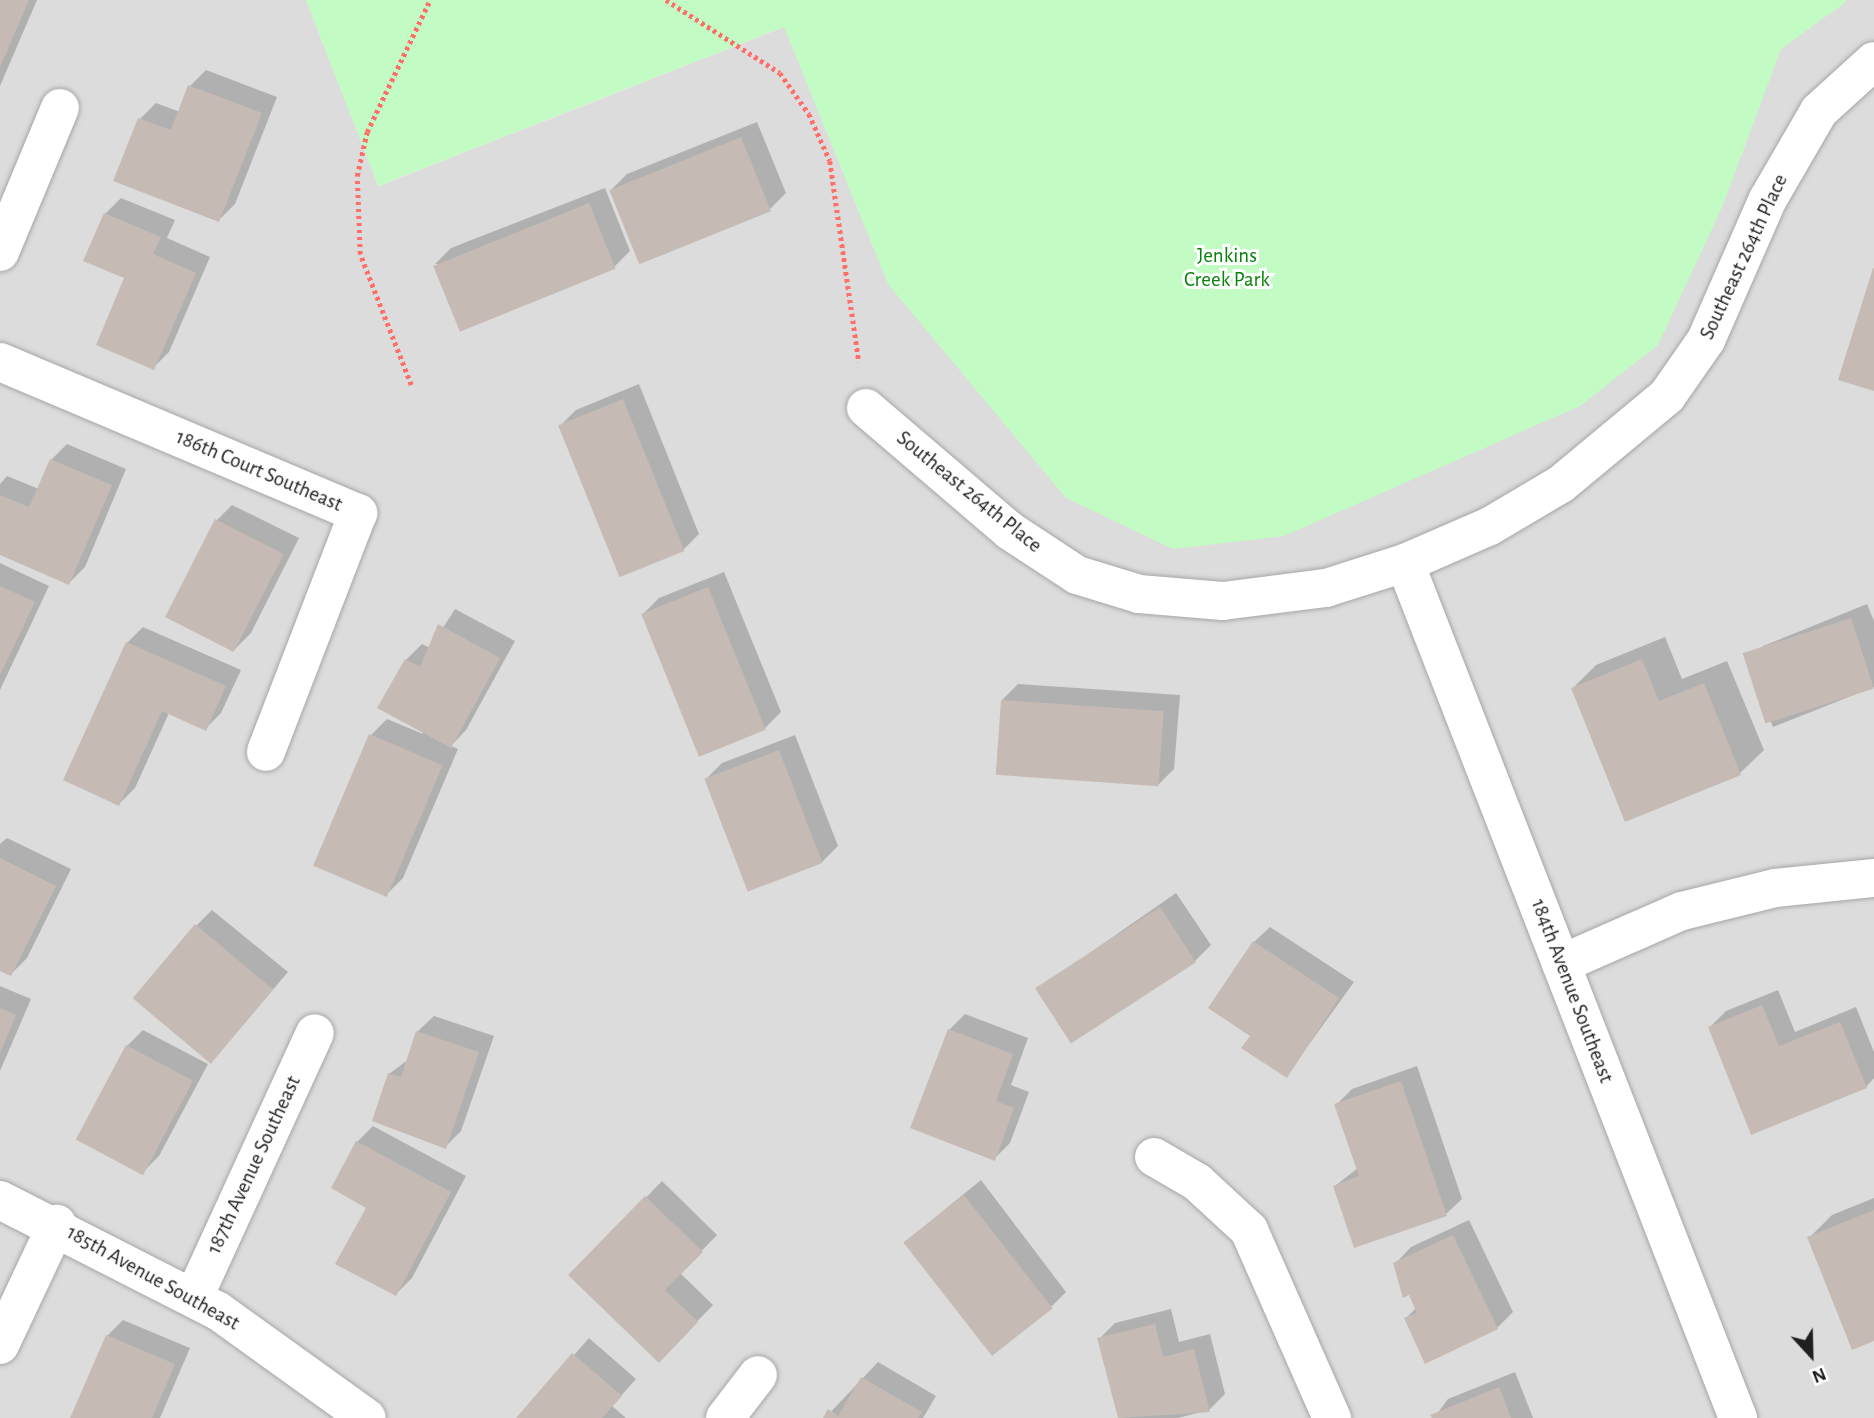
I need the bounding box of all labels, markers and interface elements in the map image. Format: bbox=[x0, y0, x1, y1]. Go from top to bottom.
street label: Southeast 264th Place bbox=[1695, 170, 1793, 344]
park label: Jenkins Creek Park bbox=[1184, 243, 1270, 293]
street label: 186th Court Southeast bbox=[172, 425, 346, 517]
street label: Southeast 264th Place bbox=[891, 426, 1047, 558]
street label: 184th Avenue Southeast bbox=[1525, 895, 1619, 1087]
street label: 187th Avenue Southeast bbox=[202, 1072, 306, 1258]
street label: 185th Avenue Southeast bbox=[62, 1220, 244, 1336]
north arrow bbox=[1776, 1320, 1846, 1390]
text: N bbox=[1809, 1364, 1829, 1386]

